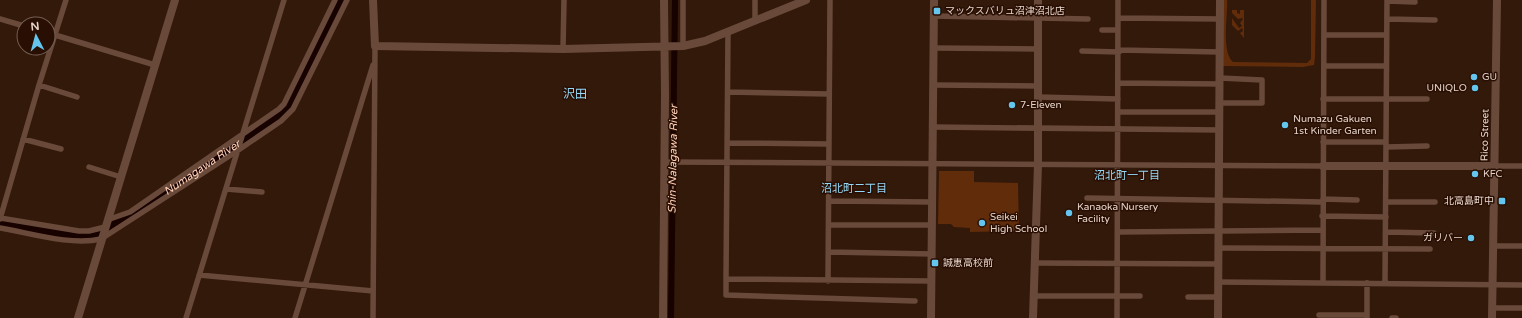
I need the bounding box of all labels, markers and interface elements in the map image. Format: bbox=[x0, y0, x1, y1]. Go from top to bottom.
place label: マックスバリュ沼津沼北店 bbox=[945, 5, 1065, 17]
marker: マックスバリュ沼津沼北店 bbox=[932, 6, 942, 16]
north arrow bbox=[16, 16, 56, 56]
text: N bbox=[30, 20, 40, 33]
place label: GU bbox=[1482, 71, 1497, 83]
marker: GU bbox=[1469, 72, 1479, 82]
place label: UNIQLO bbox=[1427, 82, 1467, 94]
marker: UNIQLO bbox=[1470, 83, 1480, 93]
district label: 沢田 bbox=[563, 87, 587, 101]
place label: 7-Eleven bbox=[1020, 99, 1062, 111]
marker: 7-Eleven bbox=[1007, 100, 1017, 110]
water label: Shin-Nalagawa River bbox=[666, 103, 680, 213]
street label: Rico Street bbox=[1479, 109, 1491, 161]
place label: Numazu Gakuen 1st Kinder Garten bbox=[1293, 113, 1377, 137]
marker: Numazu Gakuen 1st Kinder Garten bbox=[1280, 120, 1290, 130]
water label: Numagawa River bbox=[161, 136, 244, 198]
place label: KFC bbox=[1483, 168, 1503, 180]
district label: 沼北町一丁目 bbox=[1094, 169, 1160, 182]
marker: KFC bbox=[1470, 169, 1480, 179]
district label: 沼北町二丁目 bbox=[821, 182, 887, 195]
place label: 北高島町中 bbox=[1444, 195, 1494, 207]
marker: 北高島町中 bbox=[1497, 196, 1507, 206]
place label: Kanaoka Nursery Facility bbox=[1077, 201, 1159, 225]
marker: Kanaoka Nursery Facility bbox=[1064, 208, 1074, 218]
place label: Seikei High School bbox=[990, 211, 1047, 235]
marker: Seikei High School bbox=[977, 218, 987, 228]
place label: ガリバー bbox=[1423, 232, 1463, 244]
marker: ガリバー bbox=[1466, 233, 1476, 243]
place label: 誠恵高校前 bbox=[943, 257, 993, 269]
marker: 誠恵高校前 bbox=[930, 258, 940, 268]

